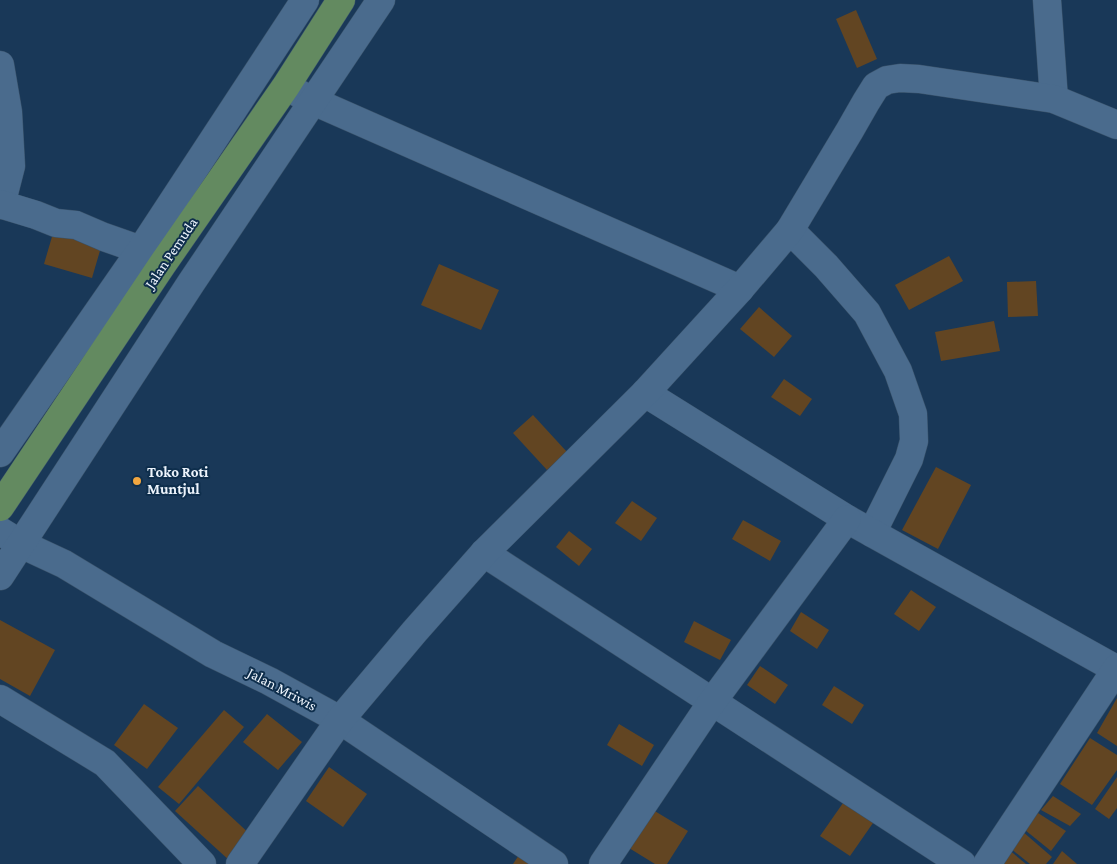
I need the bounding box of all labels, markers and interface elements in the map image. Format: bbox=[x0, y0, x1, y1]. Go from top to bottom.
street label: Jalan Pemuda bbox=[140, 215, 201, 294]
place label: Toko Roti Muntjul bbox=[147, 464, 209, 498]
marker: Toko Roti Muntjul bbox=[131, 475, 143, 487]
street label: Jalan Mriwis bbox=[243, 663, 319, 715]

